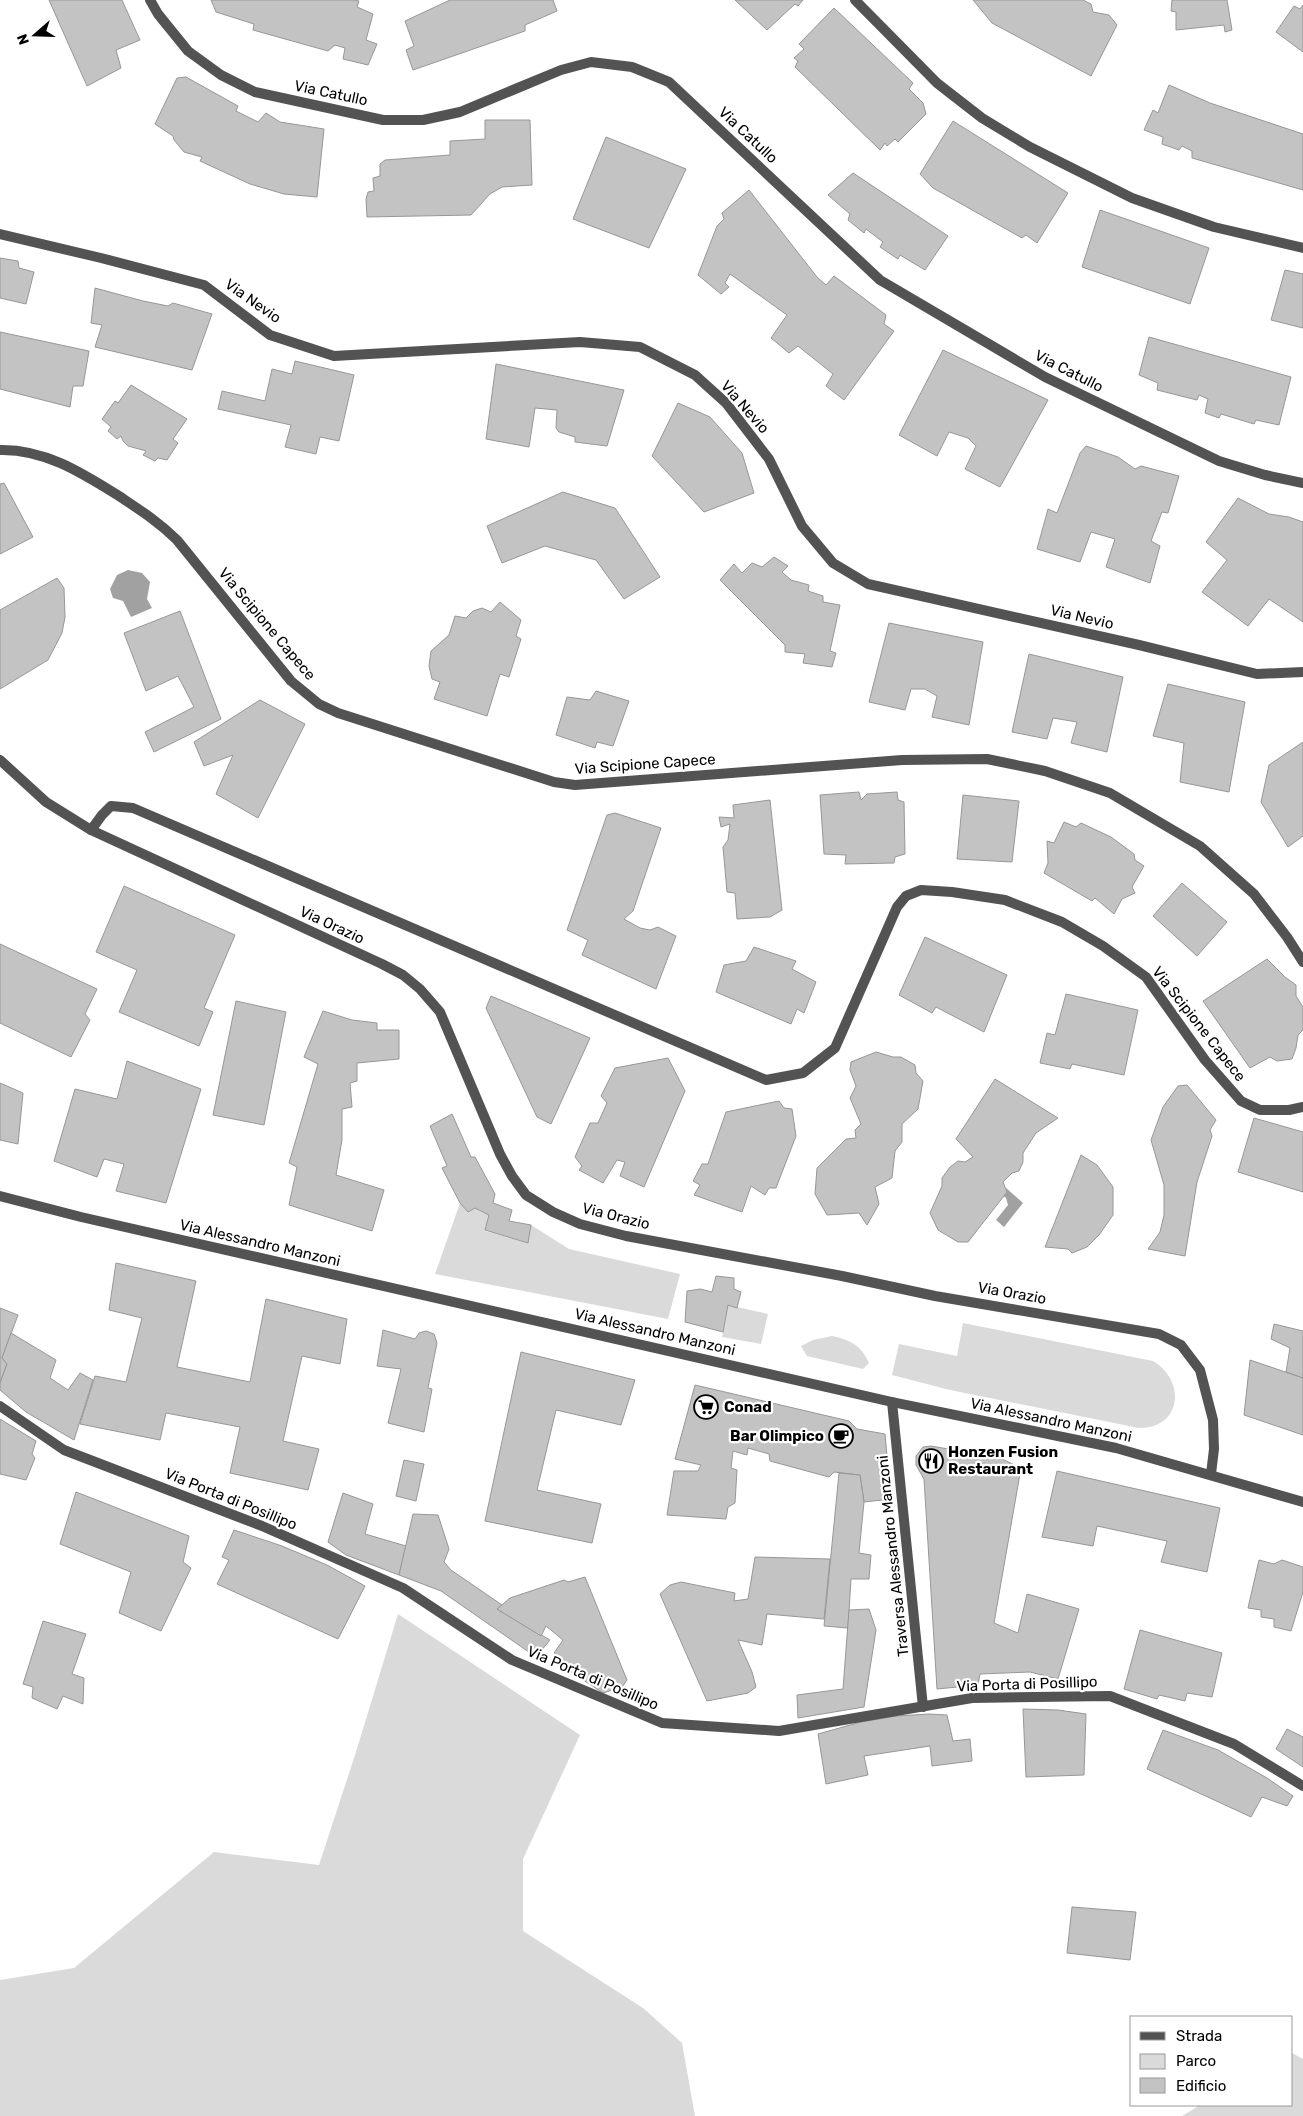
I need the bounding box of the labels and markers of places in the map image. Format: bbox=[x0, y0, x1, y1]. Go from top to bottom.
supermarket icon: Conad bbox=[693, 1394, 719, 1420]
place label: Conad bbox=[724, 1398, 772, 1416]
cafe icon: Bar Olimpico bbox=[828, 1423, 854, 1449]
place label: Bar Olimpico bbox=[730, 1427, 824, 1445]
place label: Honzen Fusion Restaurant bbox=[948, 1443, 1058, 1478]
restaurant icon: Honzen Fusion Restaurant bbox=[918, 1448, 944, 1474]

